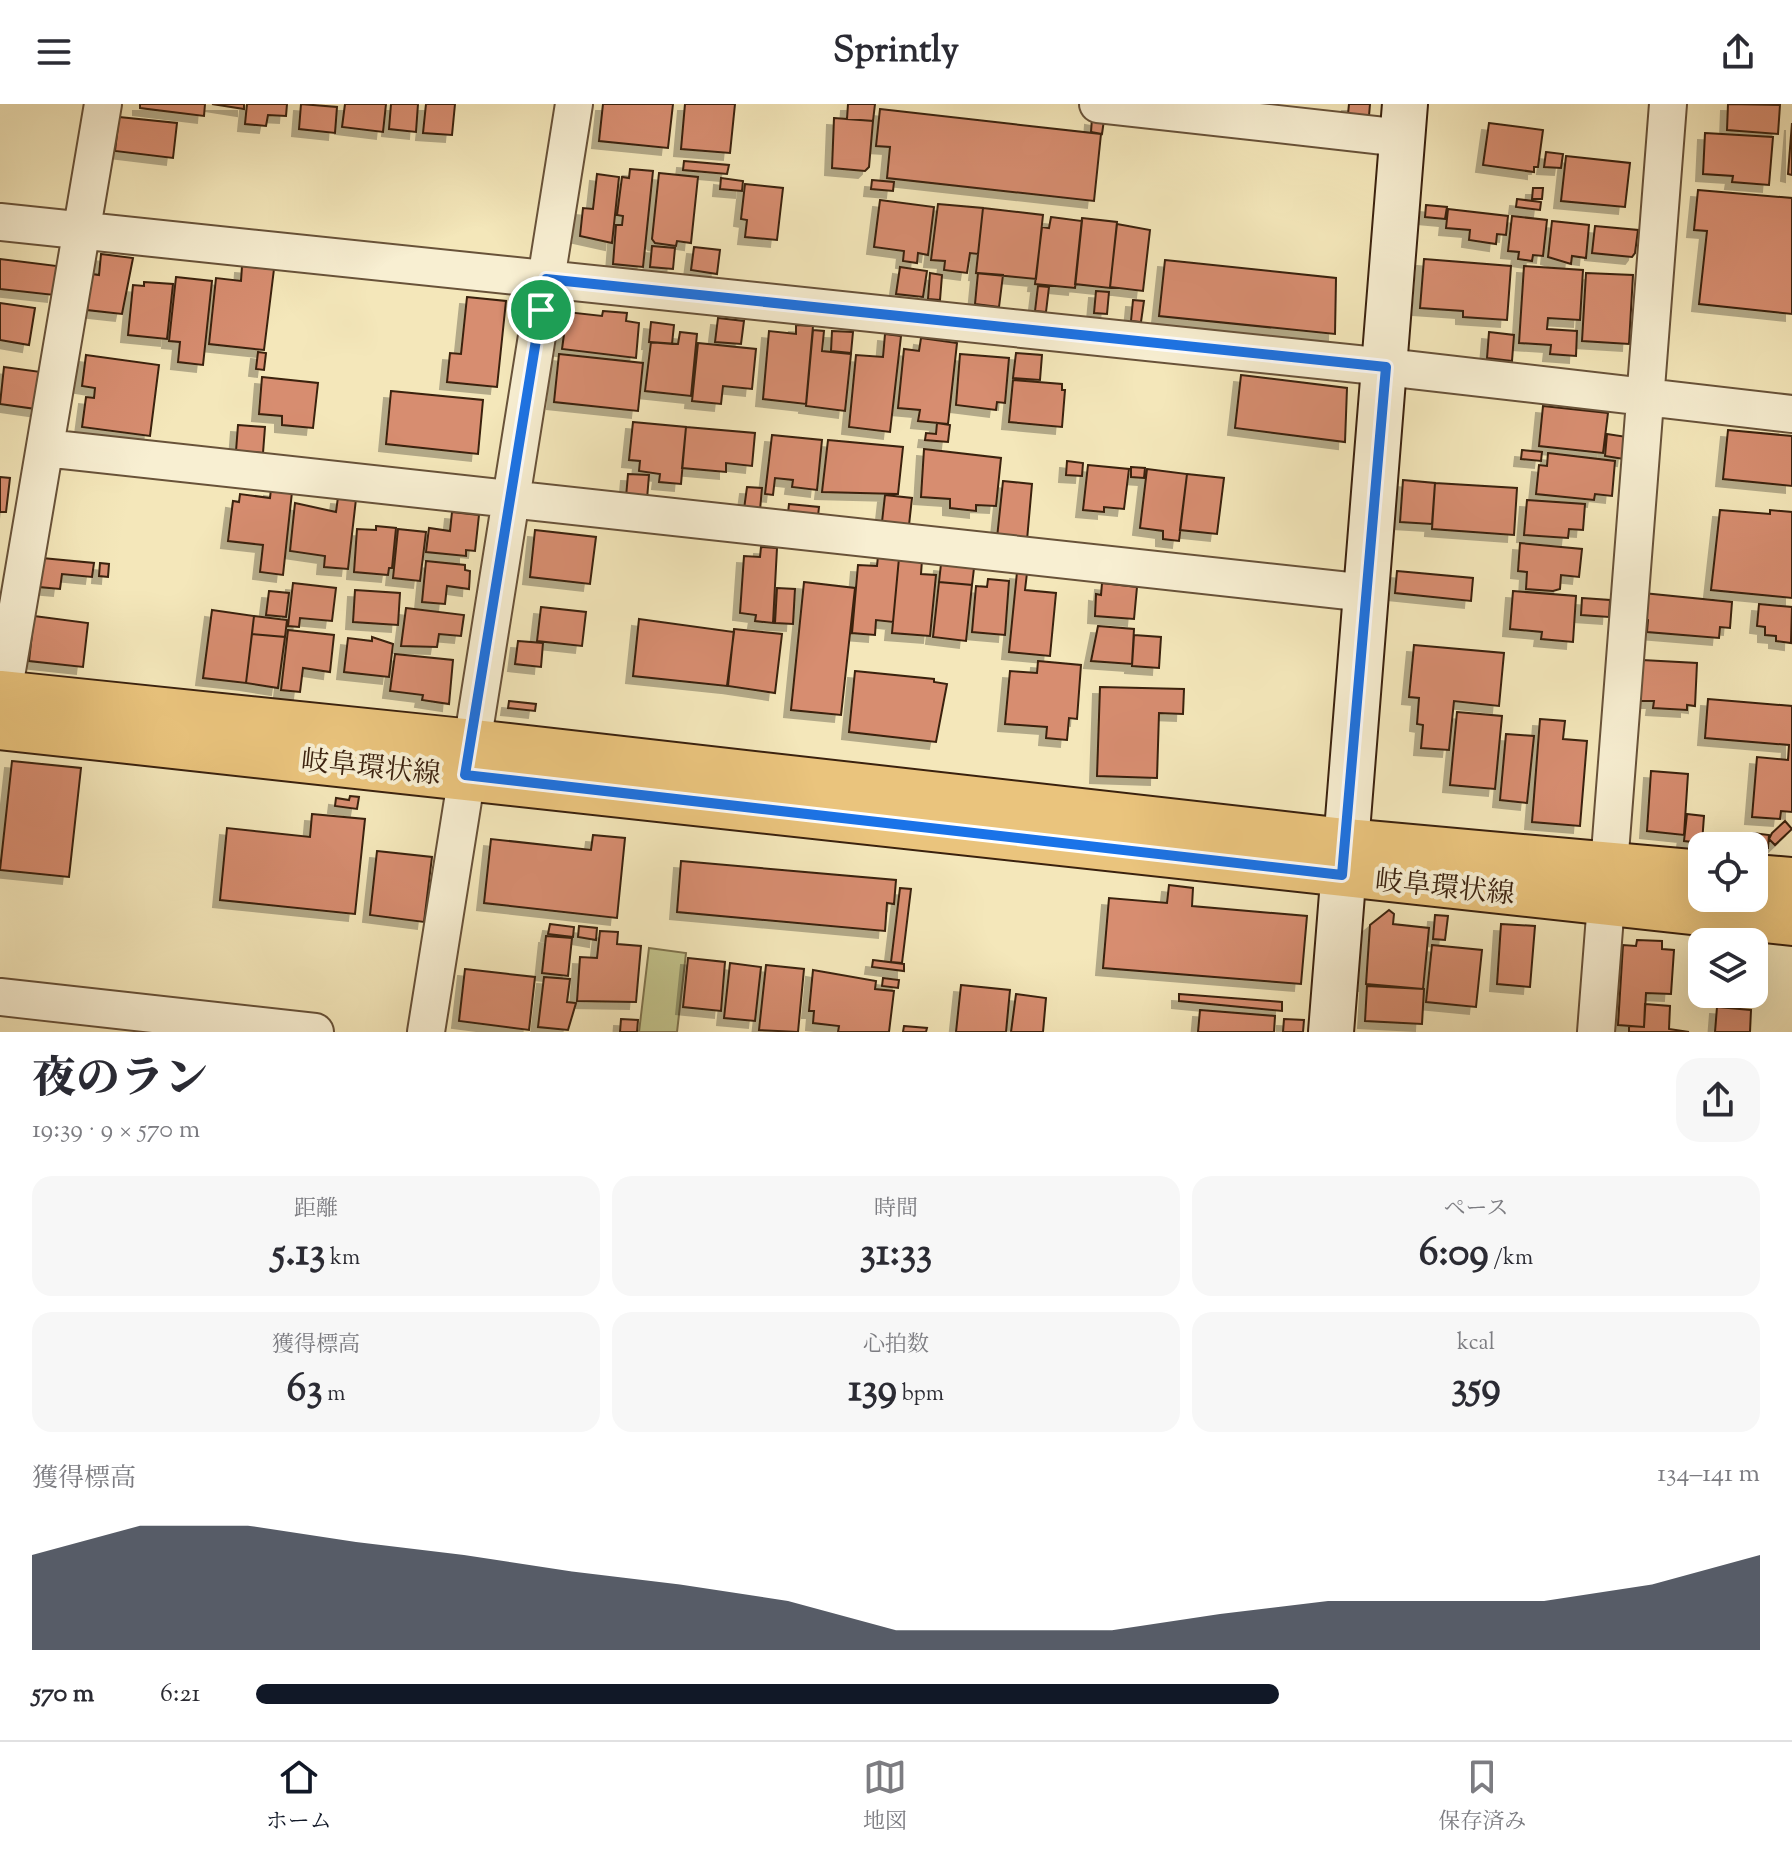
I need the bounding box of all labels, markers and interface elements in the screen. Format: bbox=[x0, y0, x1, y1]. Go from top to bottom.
text: Sprintly bbox=[833, 26, 959, 78]
icon: menu bbox=[32, 30, 76, 74]
icon: share bbox=[1716, 30, 1760, 74]
pin bbox=[507, 276, 575, 344]
icon: arrive bbox=[519, 288, 563, 332]
street label: 岐阜環状線 bbox=[299, 742, 442, 796]
map controls bbox=[1688, 832, 1768, 1008]
button: locate bbox=[1688, 832, 1768, 912]
street label: 岐阜環状線 bbox=[1373, 862, 1516, 916]
button: layers bbox=[1688, 928, 1768, 1008]
text: 夜のラン bbox=[32, 1050, 208, 1113]
button: share bbox=[1676, 1058, 1760, 1142]
text: 19:39 · 9 × 570 m bbox=[32, 1112, 200, 1149]
text: 距離 bbox=[294, 1194, 338, 1226]
text: 時間 bbox=[874, 1194, 918, 1226]
text: ペース bbox=[1444, 1194, 1508, 1226]
text: 5.13 bbox=[272, 1226, 325, 1283]
text: 31:33 bbox=[860, 1226, 932, 1283]
text: 6:09 bbox=[1419, 1226, 1489, 1283]
text: km bbox=[325, 1243, 360, 1275]
text: /km bbox=[1489, 1243, 1533, 1275]
text: kcal bbox=[1457, 1328, 1495, 1360]
text: 獲得標高 bbox=[272, 1330, 360, 1362]
text: 心拍数 bbox=[863, 1330, 929, 1362]
text: 359 bbox=[1451, 1360, 1501, 1417]
text: 63 bbox=[287, 1362, 323, 1419]
text: 139 bbox=[848, 1362, 897, 1419]
text: m bbox=[323, 1379, 345, 1411]
text: bpm bbox=[897, 1379, 944, 1411]
text: 134–141 m bbox=[1657, 1456, 1760, 1493]
text: 獲得標高 bbox=[32, 1461, 136, 1498]
text: 570 m bbox=[32, 1676, 94, 1713]
text: 6:21 bbox=[160, 1676, 200, 1713]
tab: ホーム bbox=[266, 1755, 332, 1839]
tab: 地図 bbox=[863, 1755, 907, 1839]
tab: 保存済み bbox=[1438, 1755, 1526, 1839]

